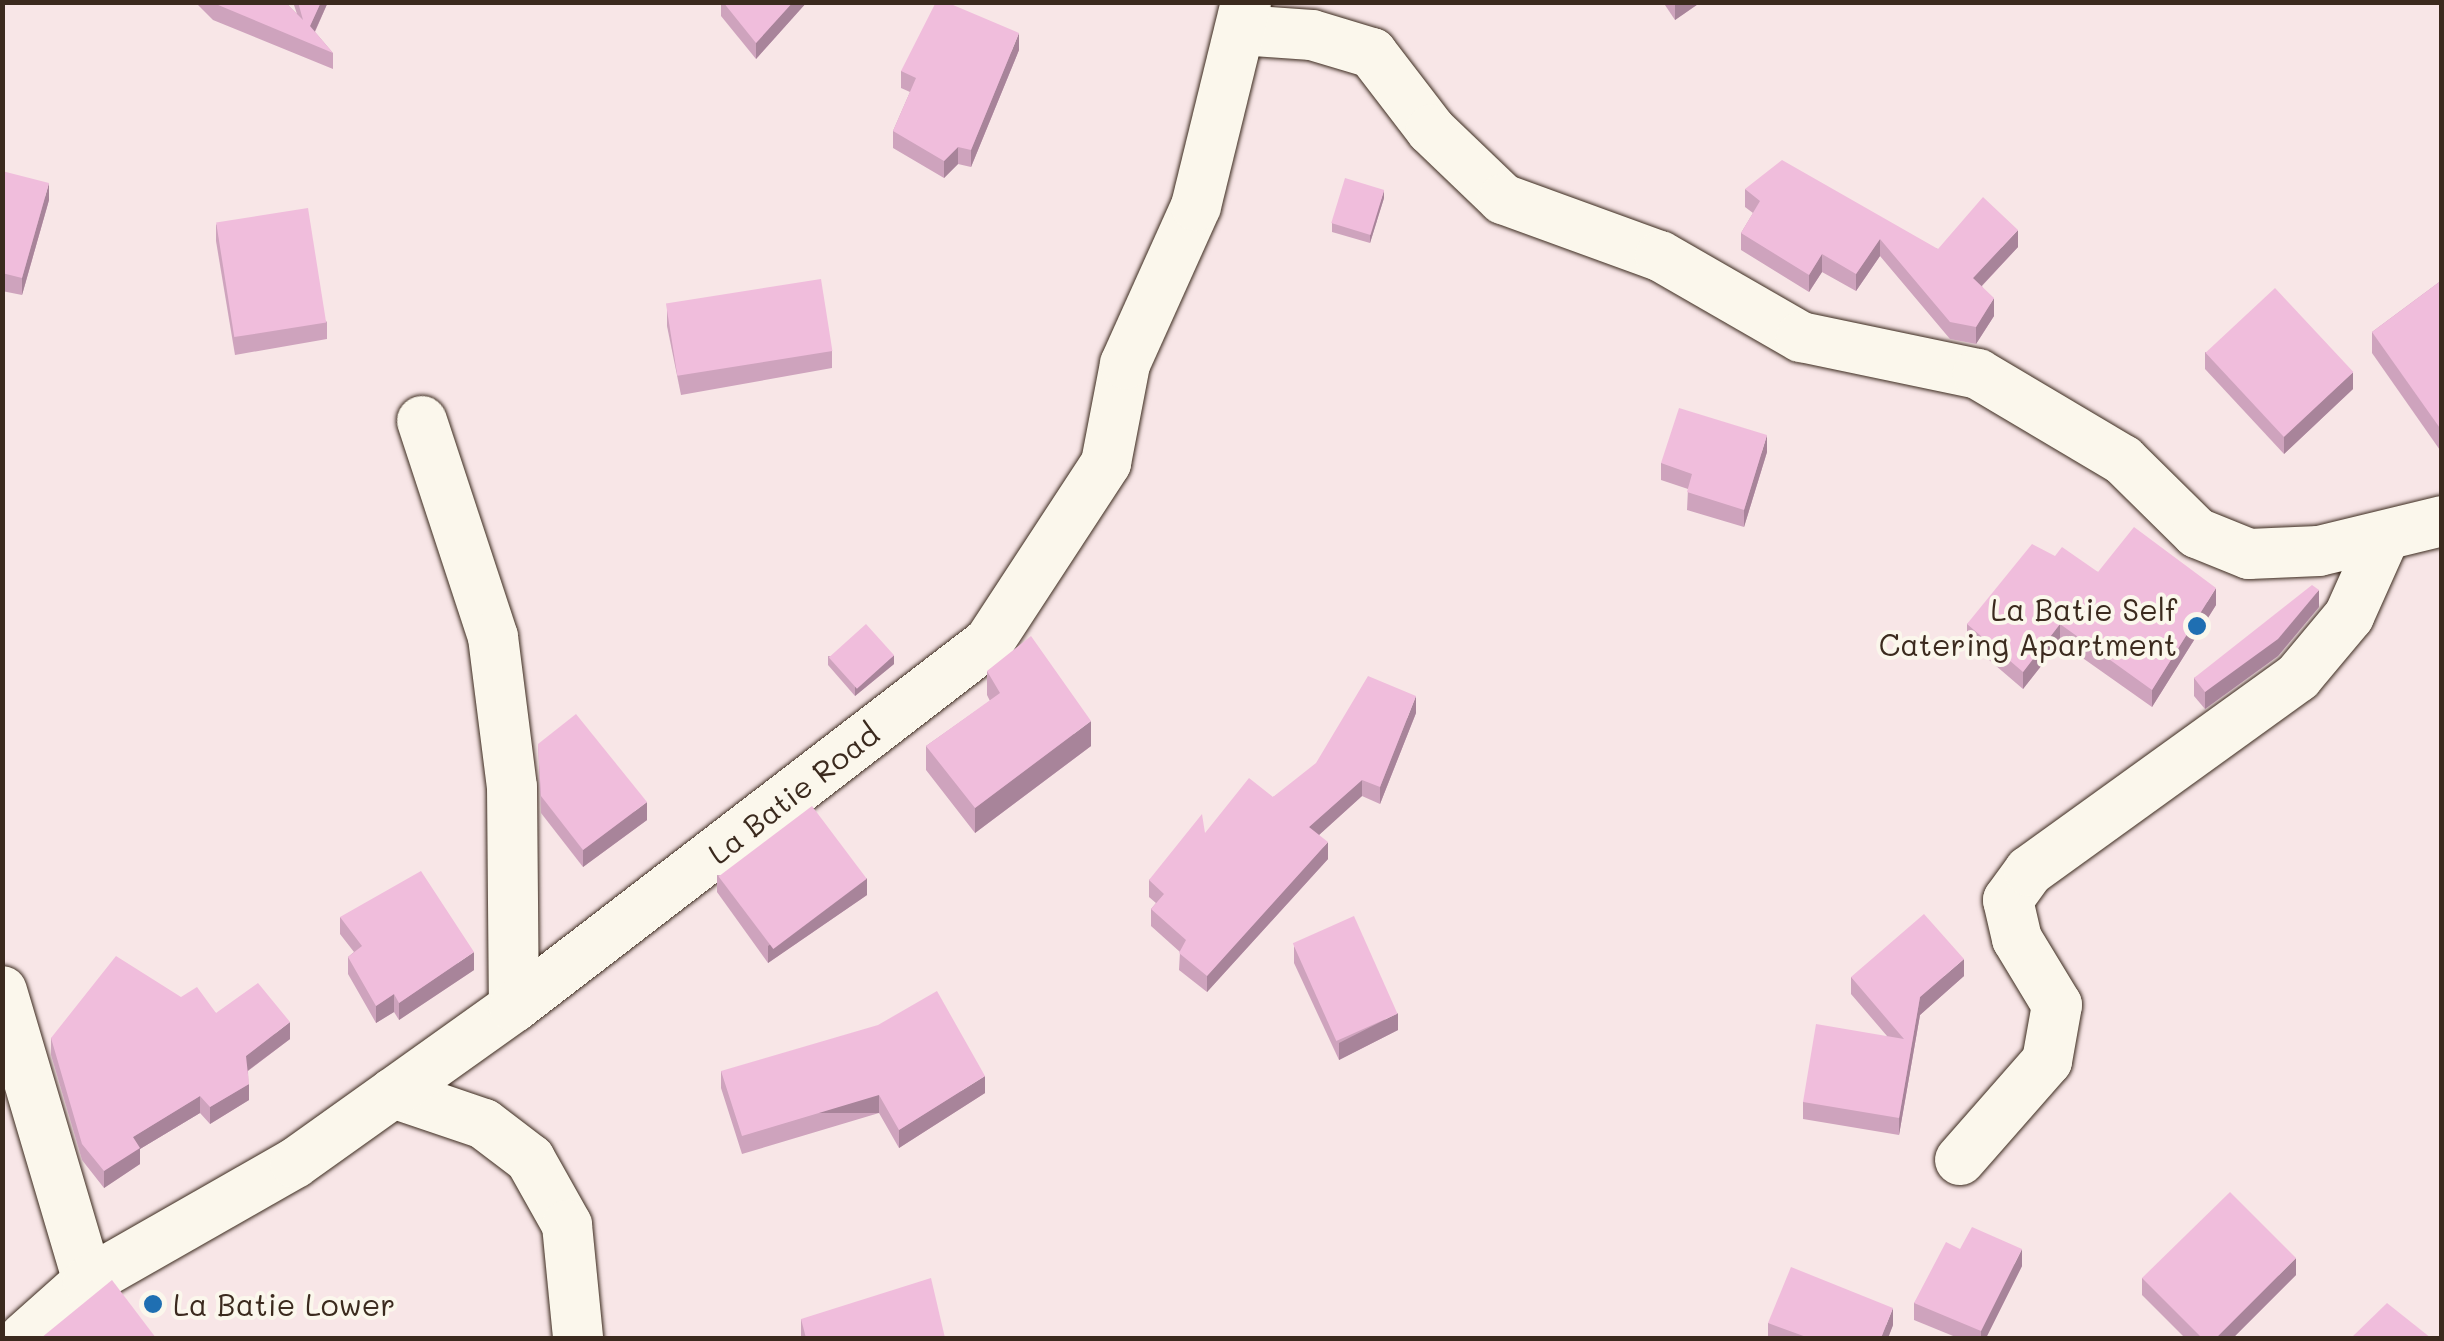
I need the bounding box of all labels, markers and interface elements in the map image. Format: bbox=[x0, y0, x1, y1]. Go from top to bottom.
place label: La Batie Self Catering Apartment bbox=[1879, 591, 2177, 662]
marker: La Batie Self Catering Apartment bbox=[2186, 615, 2208, 637]
street label: La Batie Road bbox=[700, 715, 886, 871]
place label: La Batie Lower bbox=[173, 1286, 395, 1322]
marker: La Batie Lower bbox=[142, 1293, 164, 1315]

